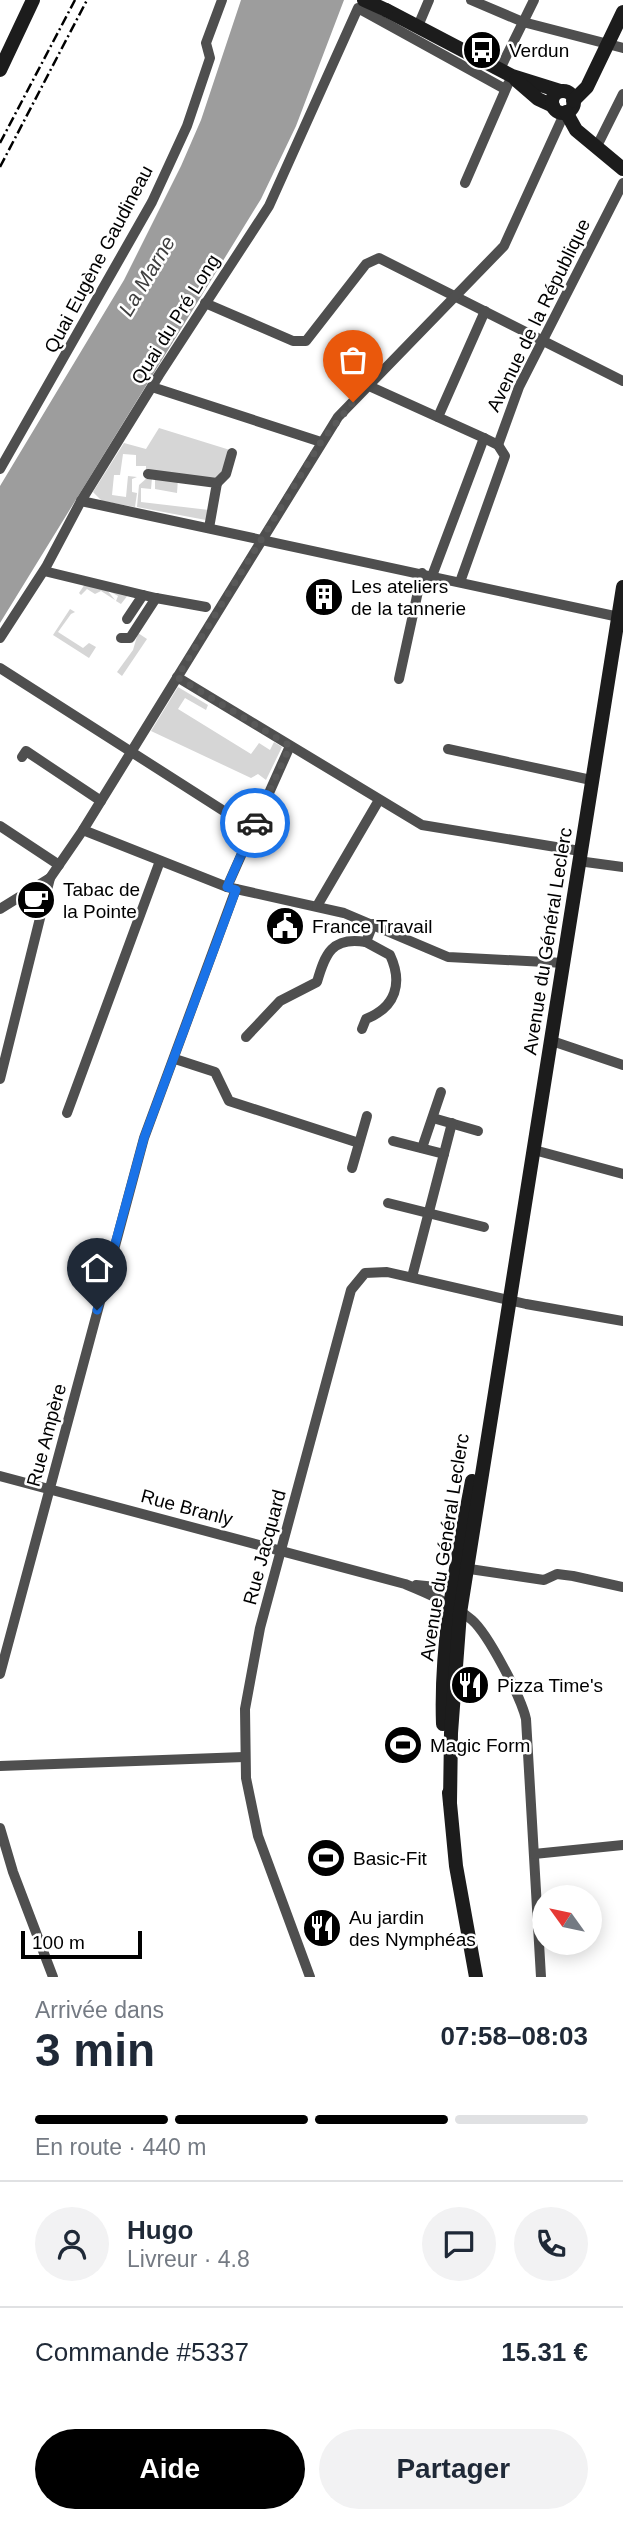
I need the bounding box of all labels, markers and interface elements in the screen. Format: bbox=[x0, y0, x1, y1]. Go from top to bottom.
bus stop icon: Verdun bbox=[461, 29, 503, 71]
place label: Verdun bbox=[509, 40, 569, 61]
street label: Quai Eugène Gaudineau bbox=[40, 162, 157, 357]
street label: Avenue de la République bbox=[483, 215, 594, 415]
water label: La Marne bbox=[114, 232, 179, 320]
street label: Quai du Pré Long bbox=[127, 251, 224, 388]
pin bbox=[323, 330, 383, 402]
icon: bag bbox=[334, 341, 372, 379]
building icon: Les ateliers de la tannerie bbox=[303, 576, 345, 618]
place label: Les ateliers de la tannerie bbox=[351, 576, 466, 619]
courier bbox=[220, 788, 290, 858]
icon: car bbox=[236, 804, 274, 842]
street label: Avenue du Général Leclerc bbox=[519, 826, 576, 1056]
cafe icon: Tabac de la Pointe bbox=[15, 879, 57, 921]
place label: Tabac de la Pointe bbox=[63, 879, 140, 922]
public building icon: France Travail bbox=[264, 905, 306, 947]
place label: France Travail bbox=[312, 916, 432, 937]
pin bbox=[67, 1238, 127, 1310]
icon: home bbox=[78, 1249, 116, 1287]
street label: Rue Ampère bbox=[23, 1381, 70, 1489]
street label: Avenue du Général Leclerc bbox=[416, 1432, 473, 1662]
street label: Rue Branly bbox=[139, 1485, 235, 1530]
street label: Rue Jacquard bbox=[239, 1487, 290, 1607]
restaurant icon: Pizza Time's bbox=[449, 1664, 491, 1706]
place label: Pizza Time's bbox=[497, 1675, 603, 1696]
sports icon: Magic Form bbox=[382, 1724, 424, 1766]
place label: Magic Form bbox=[430, 1735, 530, 1756]
sports icon: Basic-Fit bbox=[305, 1837, 347, 1879]
place label: Basic-Fit bbox=[353, 1848, 428, 1869]
north arrow bbox=[532, 1885, 602, 1955]
map controls bbox=[532, 1885, 602, 1955]
restaurant icon: Au jardin des Nymphéas bbox=[301, 1907, 343, 1949]
place label: Au jardin des Nymphéas bbox=[349, 1907, 476, 1950]
scale bar bbox=[21, 1928, 142, 1960]
text: 100 m bbox=[32, 1932, 85, 1953]
text: Arrivée dans bbox=[35, 1997, 164, 2023]
text: 07:58–08:03 bbox=[441, 2021, 588, 2051]
text: 3 min bbox=[35, 2024, 155, 2076]
text: En route · 440 m bbox=[35, 2134, 206, 2160]
button: person bbox=[35, 2207, 109, 2281]
button: chat bbox=[422, 2207, 496, 2281]
button: phone bbox=[514, 2207, 588, 2281]
text: Hugo bbox=[127, 2215, 193, 2245]
text: Livreur · 4.8 bbox=[127, 2246, 250, 2272]
text: Commande #5337 bbox=[35, 2337, 249, 2367]
text: 15.31 € bbox=[501, 2337, 588, 2367]
button: Aide bbox=[35, 2429, 305, 2509]
button: Partager bbox=[319, 2429, 588, 2509]

